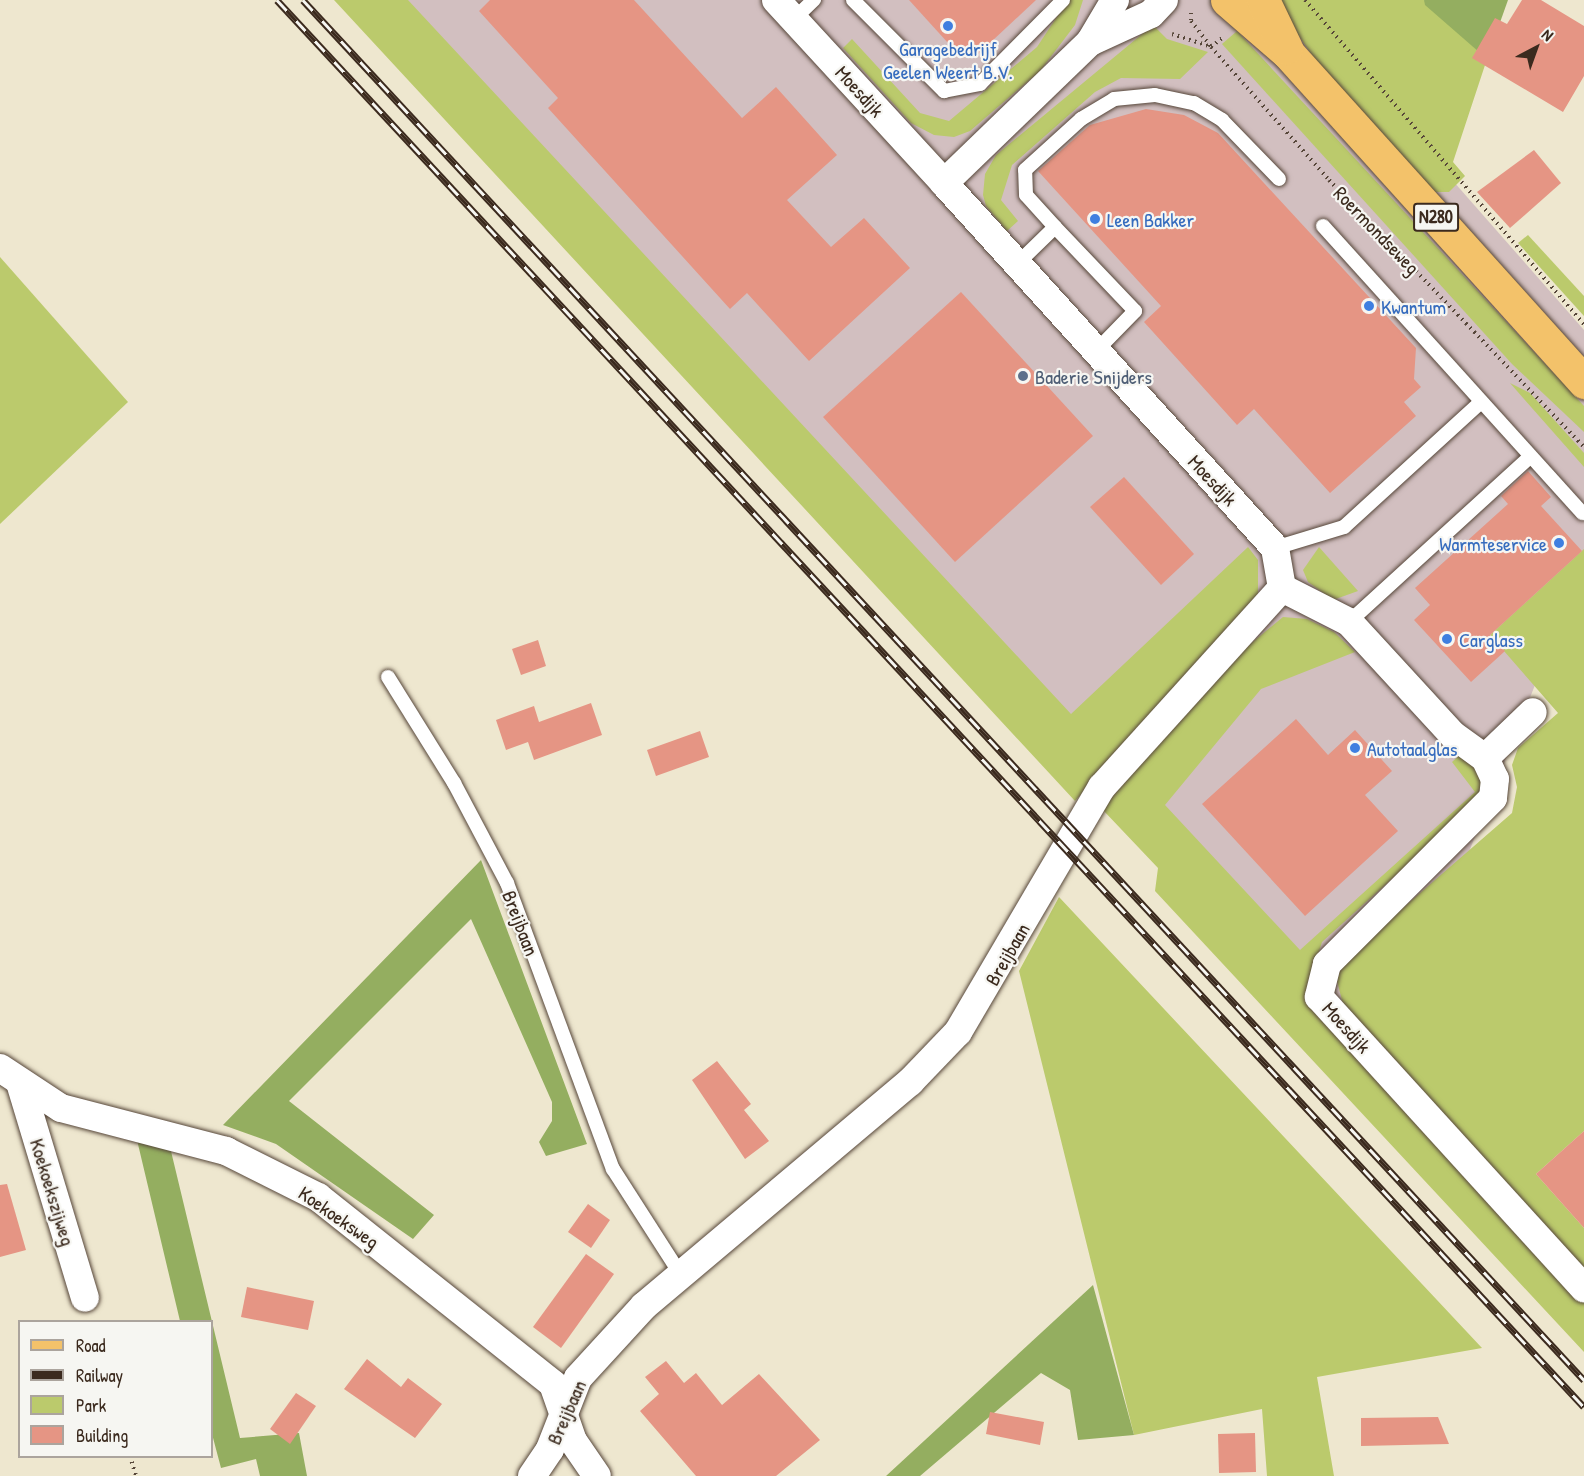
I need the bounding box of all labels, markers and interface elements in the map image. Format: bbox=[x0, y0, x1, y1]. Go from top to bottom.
north arrow bbox=[1506, 18, 1566, 78]
marker: Garagebedrijf Geelen Weert B.V. bbox=[941, 19, 955, 33]
text: N bbox=[1537, 23, 1558, 46]
place label: Garagebedrijf Geelen Weert B.V. bbox=[883, 36, 1013, 83]
street label: Moesdijk bbox=[831, 60, 889, 122]
street label: Roermondseweg bbox=[1329, 181, 1425, 279]
road number: N280 bbox=[1412, 202, 1460, 232]
place label: Leen Bakker bbox=[1107, 207, 1194, 231]
marker: Leen Bakker bbox=[1088, 212, 1102, 226]
place label: Kwantum bbox=[1381, 294, 1446, 318]
marker: Kwantum bbox=[1362, 299, 1376, 313]
place label: Baderie Snijders bbox=[1035, 364, 1152, 388]
marker: Baderie Snijders bbox=[1016, 369, 1030, 383]
street label: Moesdijk bbox=[1183, 450, 1243, 510]
place label: Warmteservice bbox=[1439, 531, 1547, 555]
marker: Warmteservice bbox=[1552, 536, 1566, 550]
place label: Carglass bbox=[1459, 627, 1523, 651]
marker: Carglass bbox=[1440, 632, 1454, 646]
place label: Autotaalglas bbox=[1367, 736, 1457, 760]
marker: Autotaalglas bbox=[1348, 741, 1362, 755]
street label: Breijbaan bbox=[498, 887, 544, 959]
street label: Breijbaan bbox=[980, 919, 1034, 989]
street label: Moesdijk bbox=[1318, 996, 1376, 1058]
street label: Koekoekszijweg bbox=[25, 1136, 81, 1248]
street label: Koekoeksweg bbox=[294, 1181, 384, 1253]
legend bbox=[18, 1320, 213, 1458]
text: Road bbox=[76, 1333, 106, 1358]
text: Railway bbox=[76, 1363, 123, 1388]
street label: Breijbaan bbox=[541, 1376, 591, 1448]
text: Park bbox=[76, 1393, 106, 1418]
text: Building bbox=[76, 1423, 128, 1448]

